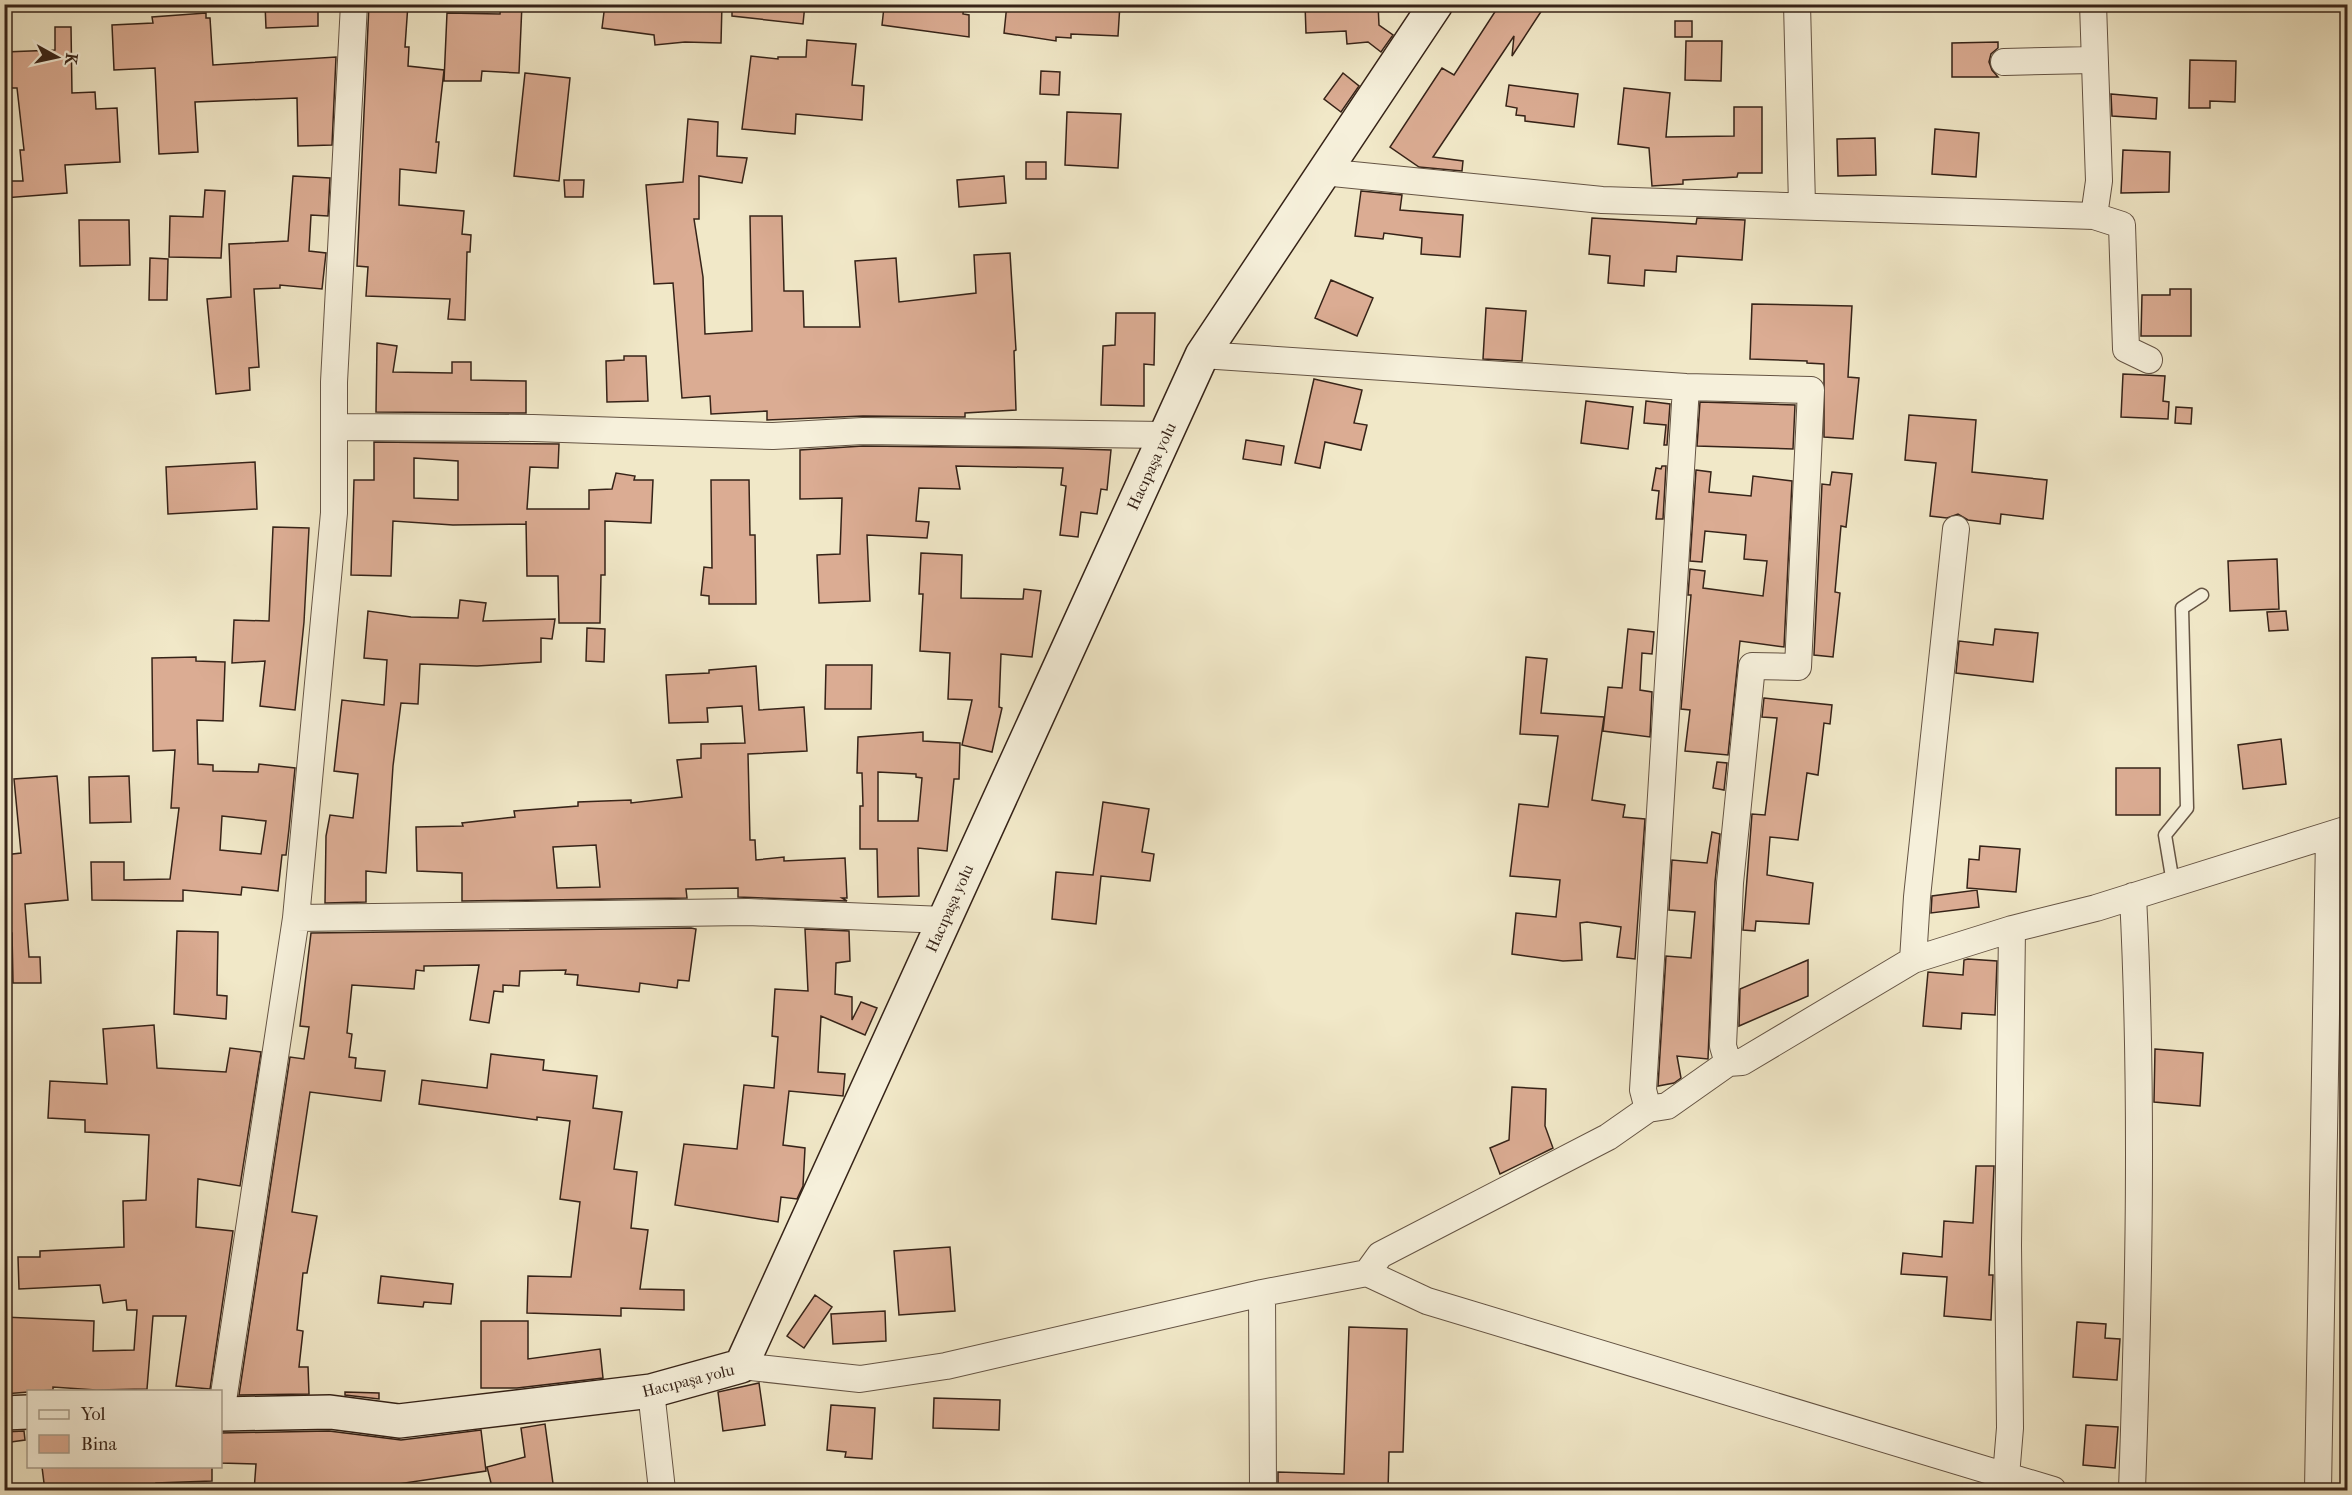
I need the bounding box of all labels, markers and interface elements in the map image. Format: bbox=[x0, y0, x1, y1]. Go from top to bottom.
north arrow bbox=[27, 27, 87, 87]
text: K bbox=[61, 52, 82, 67]
street label: Hacıpaşa yolu bbox=[1123, 420, 1181, 513]
street label: Hacıpaşa yolu bbox=[922, 861, 978, 956]
street label: Hacıpaşa yolu bbox=[640, 1360, 736, 1402]
legend bbox=[27, 1390, 222, 1468]
text: Yol bbox=[80, 1404, 106, 1425]
text: Bina bbox=[81, 1434, 117, 1455]

